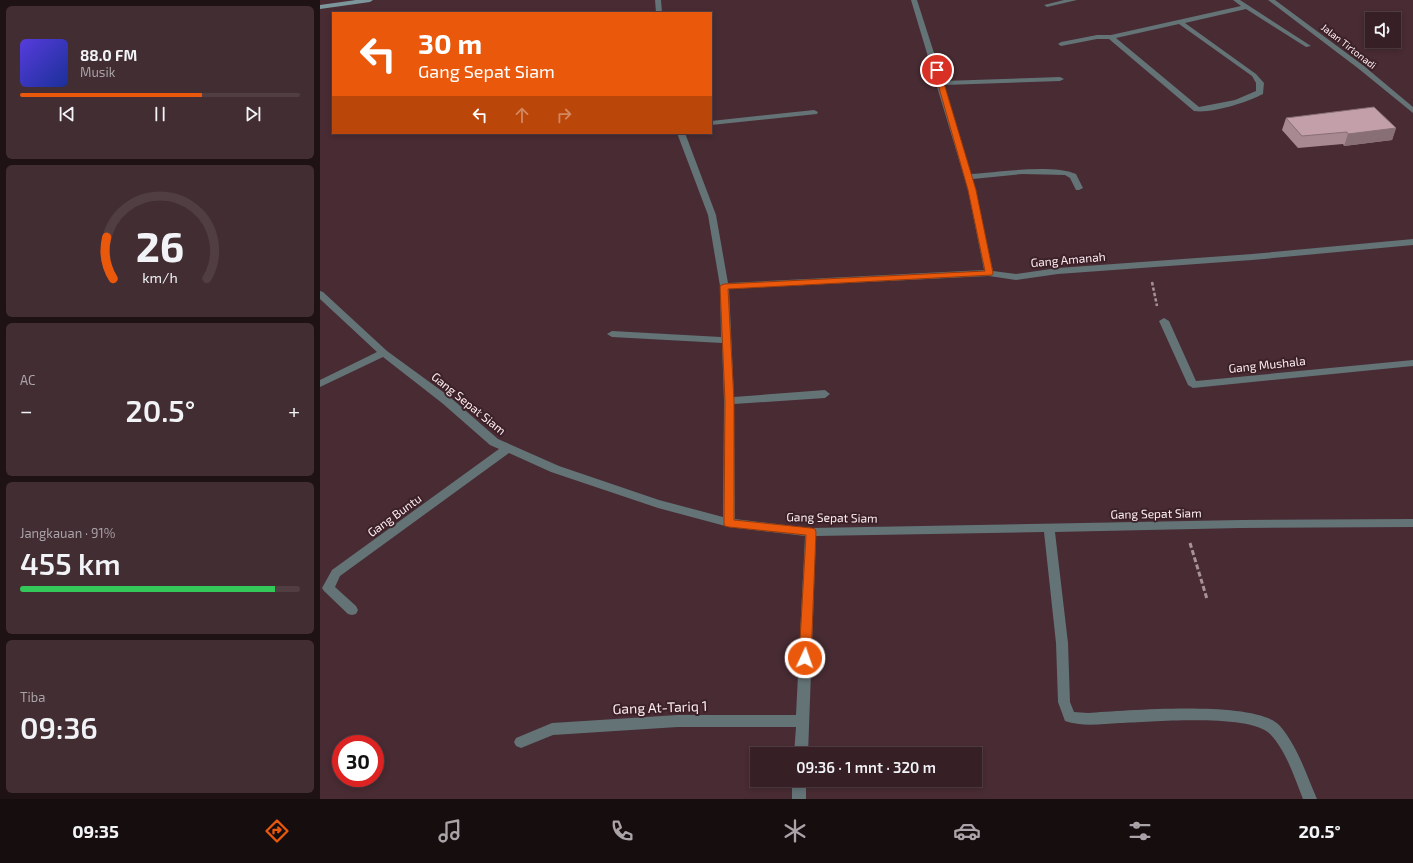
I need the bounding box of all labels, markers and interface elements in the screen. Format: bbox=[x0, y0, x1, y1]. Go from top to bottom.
map controls bbox=[1365, 12, 1401, 48]
button: sound bbox=[1365, 12, 1401, 48]
street label: Jalan Tirtonadi bbox=[1319, 21, 1379, 71]
text: 30 m bbox=[418, 26, 482, 60]
icon: left bbox=[352, 28, 404, 80]
text: 88.0 FM bbox=[80, 46, 137, 64]
pin bbox=[920, 53, 954, 87]
icon: arrive bbox=[926, 59, 948, 81]
text: Gang Sepat Siam bbox=[418, 60, 555, 82]
text: Musik bbox=[80, 64, 115, 80]
icon: previous bbox=[56, 103, 78, 125]
icon: pause bbox=[149, 103, 171, 125]
icon: next bbox=[242, 103, 264, 125]
icon: left bbox=[469, 104, 491, 126]
icon: ahead bbox=[511, 104, 533, 126]
icon: right bbox=[553, 104, 575, 126]
text: 26 bbox=[136, 220, 184, 270]
street label: Gang Amanah bbox=[1030, 249, 1106, 269]
text: km/h bbox=[142, 268, 178, 285]
street label: Gang Mushala bbox=[1228, 353, 1306, 375]
street label: Gang Sepat Siam bbox=[429, 369, 509, 437]
text: AC bbox=[20, 372, 35, 388]
text: 20.5° bbox=[125, 392, 195, 428]
text: − bbox=[20, 397, 33, 423]
text: + bbox=[288, 397, 300, 423]
street label: Gang Buntu bbox=[364, 491, 424, 539]
street label: Gang Sepat Siam bbox=[1110, 505, 1202, 521]
street label: Gang Sepat Siam bbox=[786, 509, 878, 525]
text: Jangkauan · 91% bbox=[20, 525, 115, 541]
text: 455 km bbox=[20, 545, 121, 581]
position arrow bbox=[784, 637, 826, 679]
text: Tiba bbox=[20, 689, 45, 705]
street label: Gang At-Tariq 1 bbox=[612, 697, 708, 717]
text: 09:36 bbox=[20, 709, 98, 745]
speed limit sign: 30 bbox=[332, 735, 384, 787]
text: 09:36 · 1 mnt · 320 m bbox=[796, 758, 936, 776]
icon: directions bbox=[263, 817, 291, 845]
icon: music bbox=[436, 817, 464, 845]
icon: phone bbox=[608, 817, 636, 845]
icon: climate bbox=[781, 817, 809, 845]
icon: car bbox=[953, 817, 981, 845]
icon: filters bbox=[1126, 817, 1154, 845]
text: 09:35 bbox=[72, 820, 119, 842]
text: 20.5° bbox=[1298, 820, 1341, 842]

